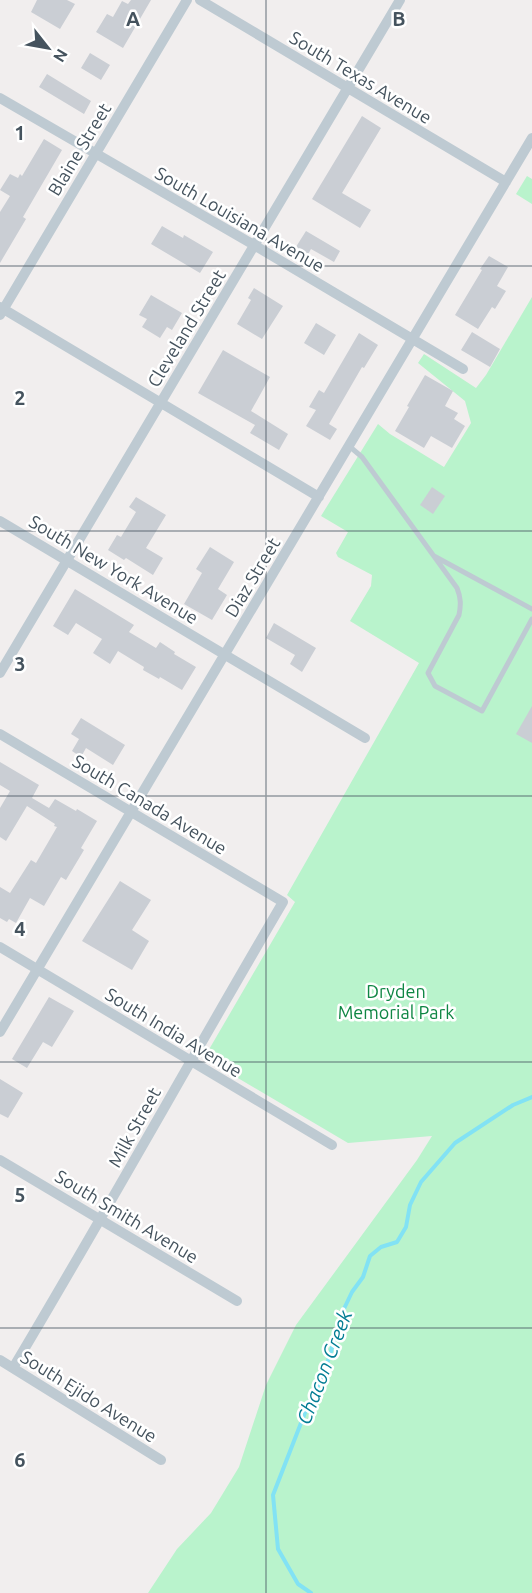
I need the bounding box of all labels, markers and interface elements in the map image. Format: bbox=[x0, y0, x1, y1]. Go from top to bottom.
text: A bbox=[126, 7, 140, 30]
text: B bbox=[392, 7, 406, 30]
north arrow bbox=[18, 18, 78, 78]
street label: South Texas Avenue bbox=[287, 27, 435, 127]
text: N bbox=[50, 46, 72, 65]
street label: Blaine Street bbox=[44, 99, 114, 199]
text: 1 bbox=[14, 121, 26, 144]
street label: South Louisiana Avenue bbox=[152, 162, 328, 276]
street label: Cleveland Street bbox=[143, 266, 229, 390]
text: 2 bbox=[14, 386, 26, 409]
street label: South New York Avenue bbox=[26, 511, 202, 627]
street label: Diaz Street bbox=[221, 534, 283, 620]
text: 3 bbox=[14, 652, 26, 675]
street label: South Canada Avenue bbox=[69, 750, 231, 858]
text: 4 bbox=[14, 917, 26, 940]
park label: Dryden Memorial Park bbox=[338, 981, 454, 1022]
street label: South India Avenue bbox=[102, 983, 246, 1081]
street label: Milk Street bbox=[104, 1084, 164, 1170]
street label: South Smith Avenue bbox=[52, 1165, 202, 1267]
text: 5 bbox=[14, 1183, 26, 1206]
water label: Chacon Creek bbox=[292, 1306, 357, 1427]
street label: South Ejido Avenue bbox=[17, 1346, 161, 1446]
text: 6 bbox=[14, 1448, 26, 1471]

